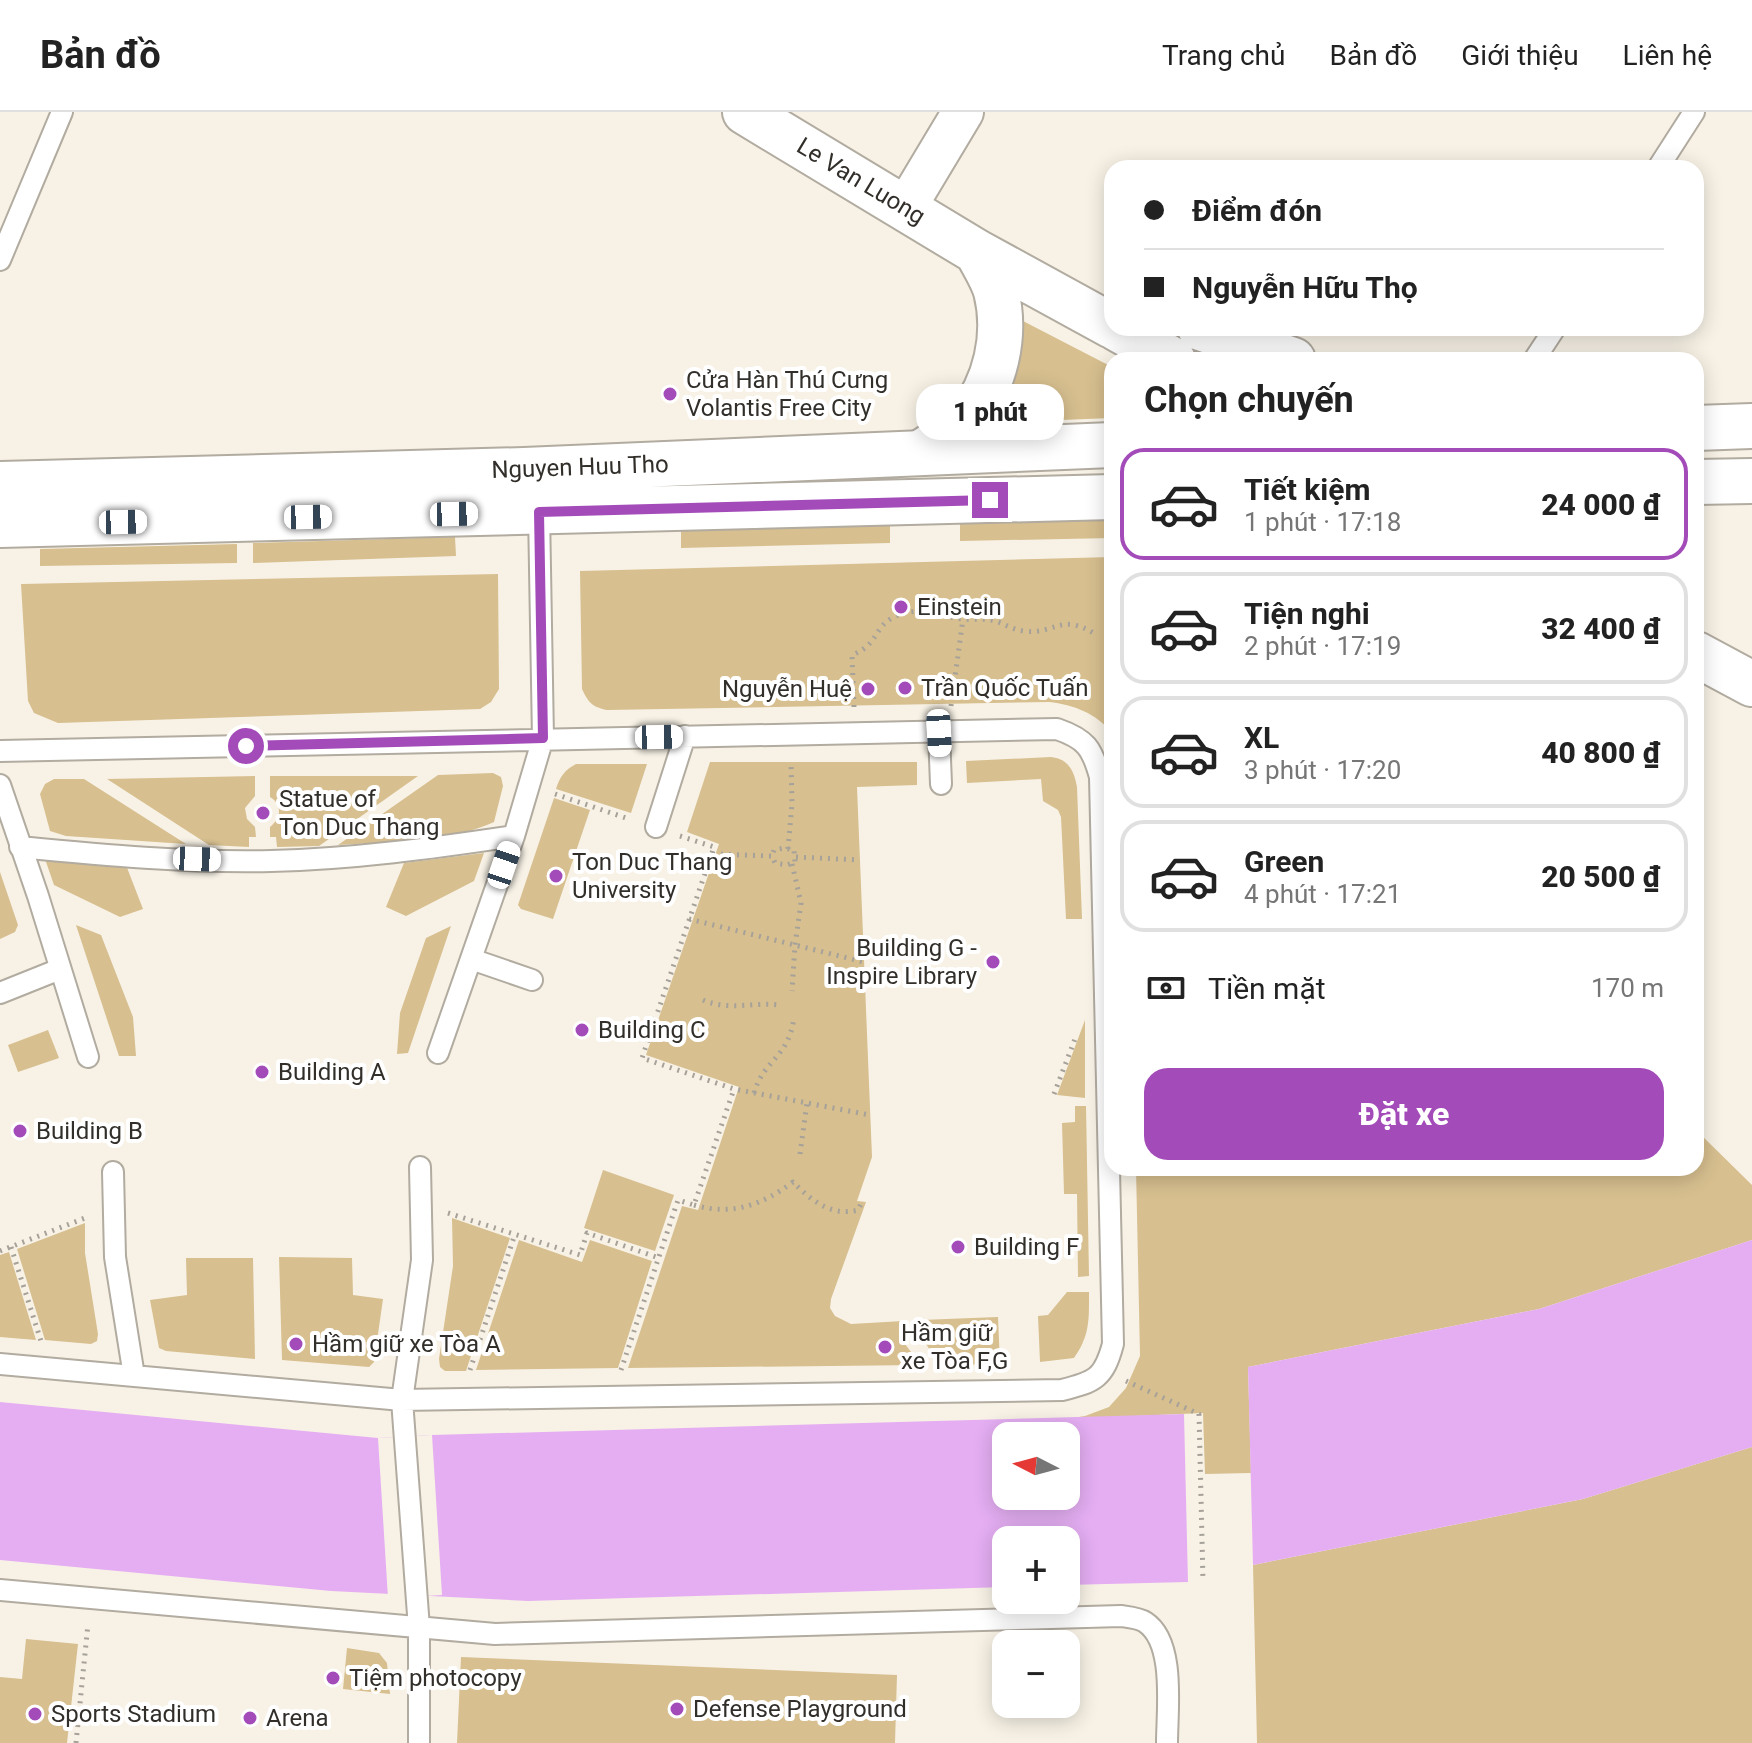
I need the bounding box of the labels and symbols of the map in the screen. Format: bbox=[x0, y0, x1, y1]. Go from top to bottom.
street label: Le Van Luong bbox=[792, 132, 930, 230]
place label: Cửa Hàn Thú Cưng Volantis Free City bbox=[686, 366, 888, 422]
callout: 1 phút bbox=[916, 384, 1064, 440]
marker: Cửa Hàn Thú Cưng Volantis Free City bbox=[661, 385, 679, 403]
street label: Nguyen Huu Tho bbox=[491, 450, 669, 484]
route end bbox=[972, 482, 1008, 518]
car bbox=[430, 502, 478, 526]
car bbox=[284, 505, 332, 529]
car bbox=[99, 510, 147, 534]
place label: Einstein bbox=[917, 593, 1002, 621]
marker: Einstein bbox=[892, 598, 910, 616]
place label: Trần Quốc Tuấn bbox=[921, 674, 1089, 702]
place label: Nguyễn Huệ bbox=[722, 675, 852, 703]
marker: Trần Quốc Tuấn bbox=[896, 679, 914, 697]
marker: Nguyễn Huệ bbox=[859, 680, 877, 698]
car bbox=[926, 708, 952, 758]
car bbox=[635, 725, 683, 749]
route start bbox=[228, 728, 264, 764]
place label: Statue of Ton Duc Thang bbox=[279, 785, 439, 841]
marker: Statue of Ton Duc Thang bbox=[254, 804, 272, 822]
car bbox=[485, 838, 523, 892]
car bbox=[173, 846, 221, 872]
place label: Ton Duc Thang University bbox=[572, 848, 732, 904]
marker: Ton Duc Thang University bbox=[547, 867, 565, 885]
place label: Building G - Inspire Library bbox=[826, 934, 978, 990]
marker: Building G - Inspire Library bbox=[984, 953, 1002, 971]
place label: Building C bbox=[598, 1016, 706, 1044]
marker: Building C bbox=[573, 1021, 591, 1039]
place label: Building A bbox=[278, 1058, 386, 1086]
marker: Building A bbox=[253, 1063, 271, 1081]
place label: Building B bbox=[36, 1117, 143, 1145]
marker: Building B bbox=[11, 1122, 29, 1140]
place label: Building F bbox=[974, 1233, 1079, 1261]
marker: Building F bbox=[949, 1238, 967, 1256]
place label: Hầm giữ xe Tòa F,G bbox=[901, 1319, 1008, 1375]
place label: Hầm giữ xe Tòa A bbox=[312, 1330, 501, 1358]
marker: Hầm giữ xe Tòa A bbox=[287, 1335, 305, 1353]
marker: Hầm giữ xe Tòa F,G bbox=[876, 1338, 894, 1356]
north arrow bbox=[992, 1422, 1080, 1510]
place label: Tiệm photocopy bbox=[349, 1664, 522, 1692]
marker: Tiệm photocopy bbox=[324, 1669, 342, 1687]
place label: Defense Playground bbox=[693, 1695, 907, 1723]
place label: Sports Stadium bbox=[51, 1700, 216, 1728]
marker: Defense Playground bbox=[668, 1700, 686, 1718]
place label: Arena bbox=[266, 1704, 329, 1732]
marker: Sports Stadium bbox=[26, 1705, 44, 1723]
marker: Arena bbox=[241, 1709, 259, 1727]

